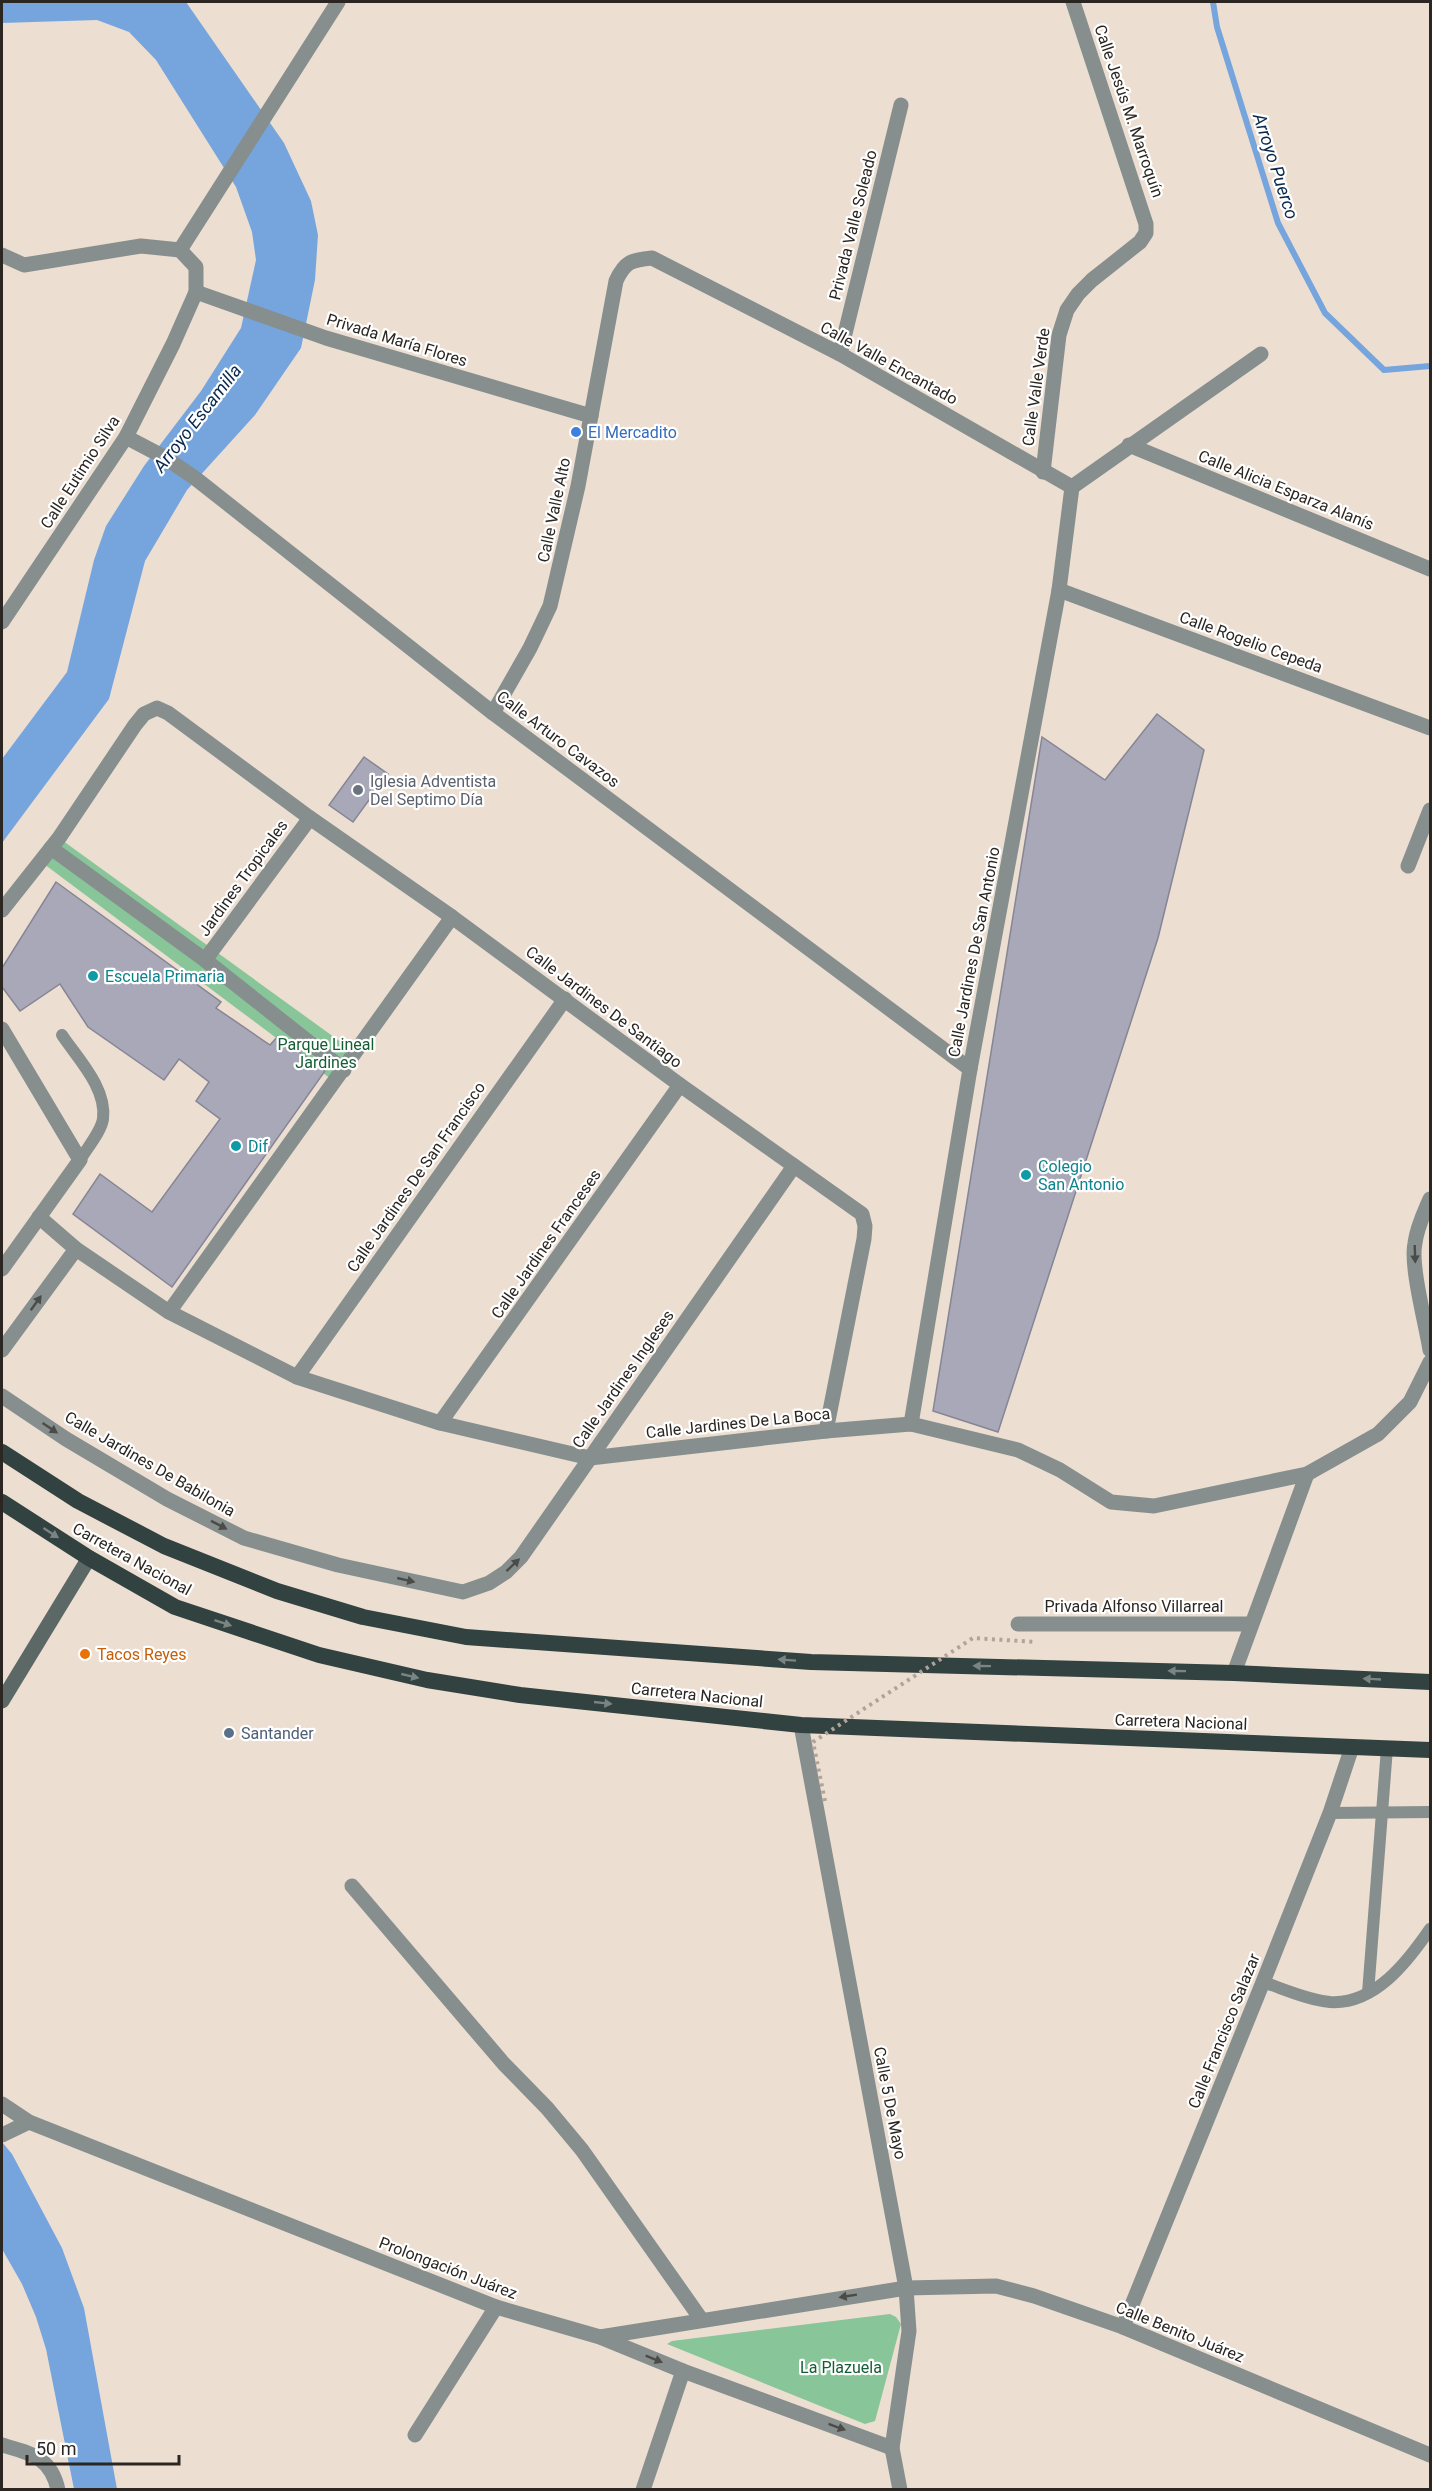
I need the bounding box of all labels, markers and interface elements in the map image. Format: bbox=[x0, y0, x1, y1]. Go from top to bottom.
street label: Calle Jesús M. Marroquín bbox=[1091, 22, 1167, 200]
water label: Arroyo Puerco bbox=[1249, 109, 1303, 222]
street label: Privada Valle Soleado bbox=[825, 148, 881, 302]
street label: Privada María Flores bbox=[324, 310, 470, 370]
street label: Calle Valle Encantado bbox=[817, 317, 961, 409]
street label: Calle Valle Verde bbox=[1018, 327, 1054, 447]
water label: Arroyo Escamilla bbox=[148, 360, 245, 477]
street label: Calle Eutimio Silva bbox=[36, 412, 124, 532]
place label: El Mercadito bbox=[588, 423, 677, 442]
marker: El Mercadito bbox=[569, 425, 583, 439]
street label: Calle Alicia Esparza Alanís bbox=[1195, 446, 1377, 534]
street label: Calle Valle Alto bbox=[534, 456, 574, 564]
street label: Calle Rogelio Cepeda bbox=[1177, 607, 1325, 677]
street label: Calle Arturo Cavazos bbox=[493, 687, 623, 791]
place label: Iglesia Adventista Del Septimo Día bbox=[370, 772, 496, 809]
marker: Iglesia Adventista Del Septimo Día bbox=[351, 783, 365, 797]
street label: Jardines Tropicales bbox=[194, 816, 292, 940]
street label: Calle Jardines De San Antonio bbox=[944, 845, 1004, 1059]
street label: Calle Jardines De Santiago bbox=[522, 942, 686, 1072]
place label: Escuela Primaria bbox=[105, 967, 225, 986]
marker: Escuela Primaria bbox=[86, 969, 100, 983]
park label: Parque Lineal Jardines bbox=[278, 1035, 374, 1072]
street label: Calle Jardines De San Francisco bbox=[343, 1078, 489, 1276]
place label: Dif bbox=[248, 1137, 268, 1156]
marker: Dif bbox=[229, 1139, 243, 1153]
place label: Colegio San Antonio bbox=[1038, 1157, 1124, 1194]
street label: Calle Jardines Franceses bbox=[487, 1166, 605, 1322]
marker: Colegio San Antonio bbox=[1019, 1168, 1033, 1182]
one-way arrow bbox=[1410, 1245, 1419, 1264]
one-way arrow bbox=[30, 1296, 42, 1312]
street label: Calle Jardines Ingleses bbox=[568, 1306, 678, 1452]
street label: Calle Jardines De La Boca bbox=[645, 1404, 831, 1442]
street label: Calle Jardines De Babilonia bbox=[61, 1407, 239, 1521]
one-way arrow bbox=[42, 1422, 58, 1433]
street label: Carretera Nacional bbox=[69, 1519, 195, 1599]
one-way arrow bbox=[211, 1520, 228, 1530]
one-way arrow bbox=[42, 1528, 59, 1539]
one-way arrow bbox=[506, 1558, 521, 1572]
one-way arrow bbox=[396, 1576, 415, 1585]
street label: Privada Alfonso Villarreal bbox=[1045, 1597, 1223, 1616]
one-way arrow bbox=[214, 1618, 232, 1628]
place label: Tacos Reyes bbox=[97, 1645, 187, 1664]
marker: Tacos Reyes bbox=[78, 1647, 92, 1661]
one-way arrow bbox=[778, 1656, 797, 1665]
one-way arrow bbox=[973, 1662, 992, 1671]
one-way arrow bbox=[1168, 1666, 1187, 1676]
one-way arrow bbox=[401, 1672, 420, 1681]
one-way arrow bbox=[1363, 1675, 1382, 1684]
street label: Carretera Nacional bbox=[630, 1679, 764, 1711]
one-way arrow bbox=[594, 1699, 613, 1708]
street label: Carretera Nacional bbox=[1114, 1710, 1248, 1734]
place label: Santander bbox=[241, 1724, 314, 1743]
marker: Santander bbox=[222, 1726, 236, 1740]
street label: Calle Francisco Salazar bbox=[1184, 1950, 1264, 2111]
street label: Calle 5 De Mayo bbox=[870, 2045, 910, 2161]
street label: Prolongación Juárez bbox=[376, 2233, 520, 2303]
one-way arrow bbox=[839, 2292, 858, 2301]
street label: Calle Benito Juárez bbox=[1113, 2298, 1247, 2366]
one-way arrow bbox=[646, 2354, 664, 2364]
park label: La Plazuela bbox=[800, 2358, 882, 2377]
one-way arrow bbox=[828, 2423, 846, 2433]
scale bar bbox=[27, 2428, 178, 2466]
text: 50 m bbox=[36, 2438, 76, 2459]

